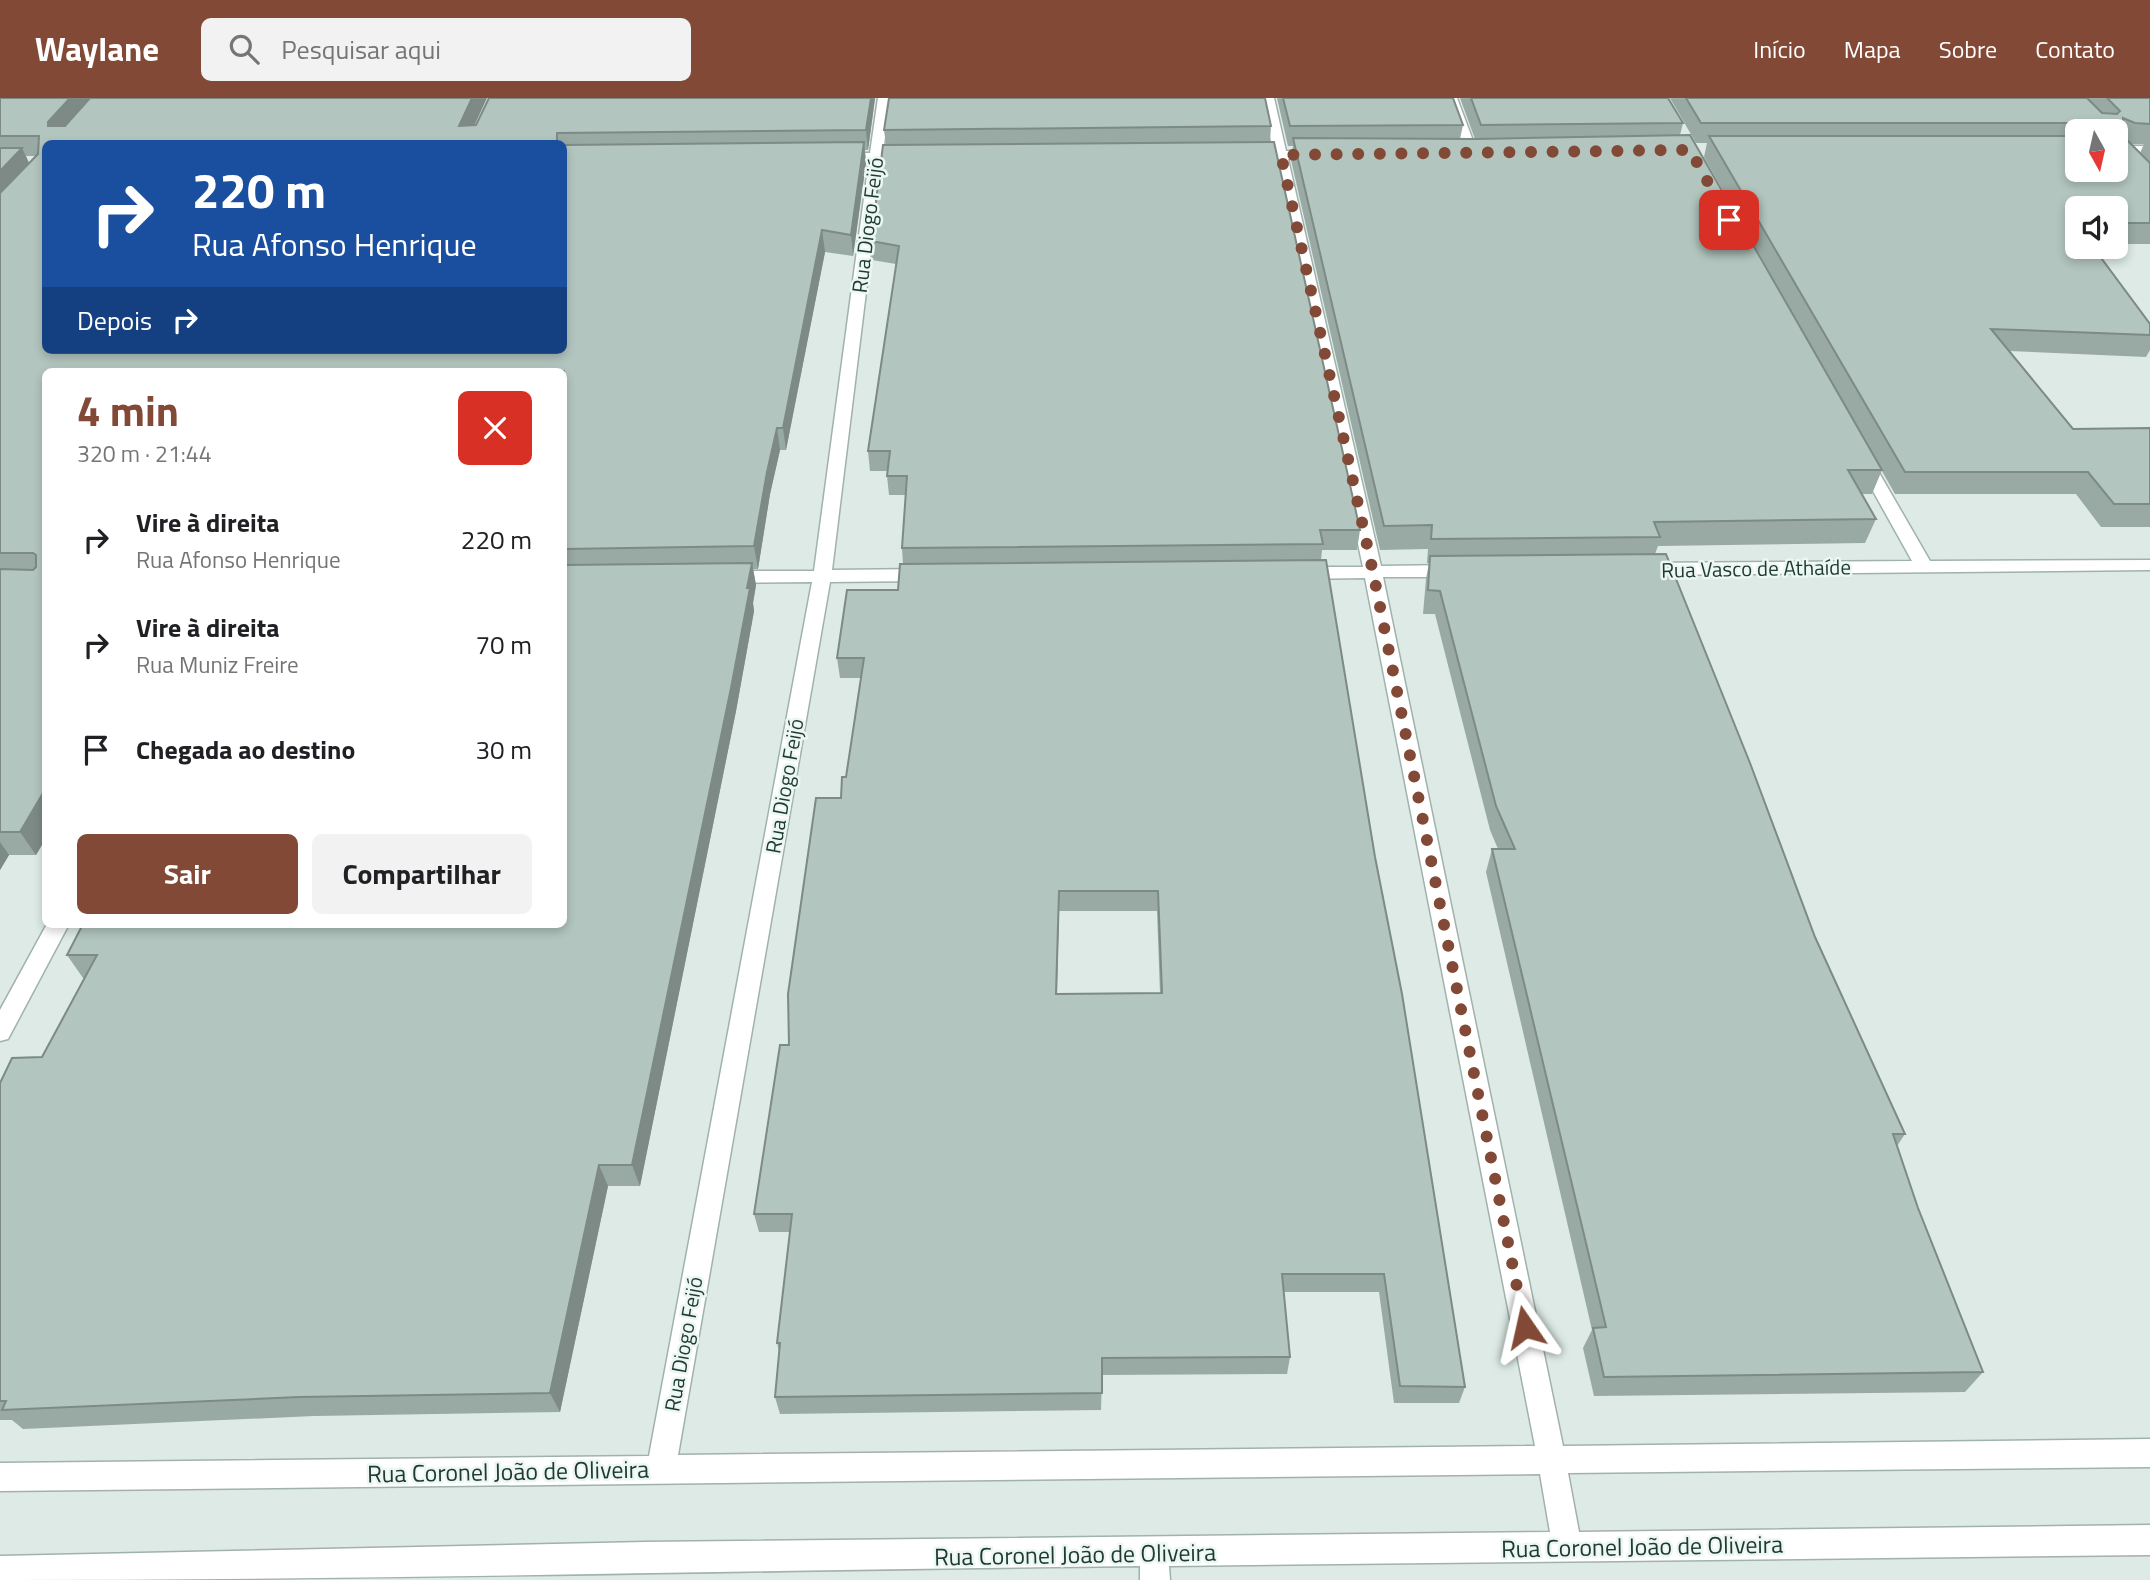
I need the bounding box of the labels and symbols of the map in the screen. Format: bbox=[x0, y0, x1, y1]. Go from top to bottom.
north arrow bbox=[2065, 119, 2128, 182]
street label: Rua Diogo Feijó bbox=[843, 155, 891, 295]
pin bbox=[1699, 190, 1759, 250]
street label: Rua Vasco de Athaíde bbox=[1661, 550, 1851, 586]
street label: Rua Diogo Feijó bbox=[756, 716, 812, 856]
street label: Rua Diogo Feijó bbox=[655, 1274, 711, 1414]
position arrow bbox=[1488, 1290, 1562, 1364]
street label: Rua Coronel João de Oliveira bbox=[367, 1451, 649, 1491]
street label: Rua Coronel João de Oliveira bbox=[1501, 1526, 1783, 1566]
street label: Rua Coronel João de Oliveira bbox=[934, 1534, 1216, 1574]

